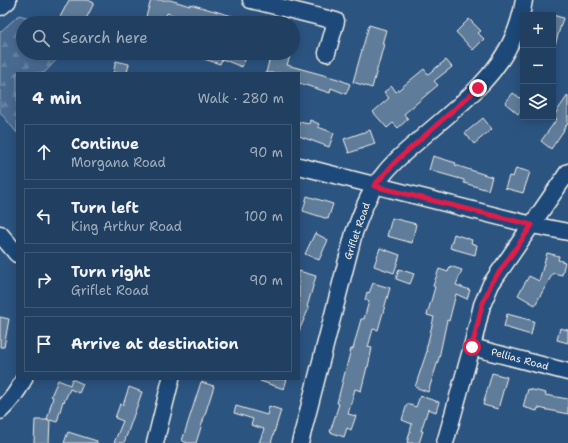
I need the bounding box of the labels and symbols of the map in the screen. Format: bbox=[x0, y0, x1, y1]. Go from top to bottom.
route end bbox=[469, 79, 487, 97]
street label: Griflet Road bbox=[341, 200, 373, 261]
route start bbox=[463, 338, 481, 356]
street label: Pellias Road bbox=[490, 345, 551, 373]

